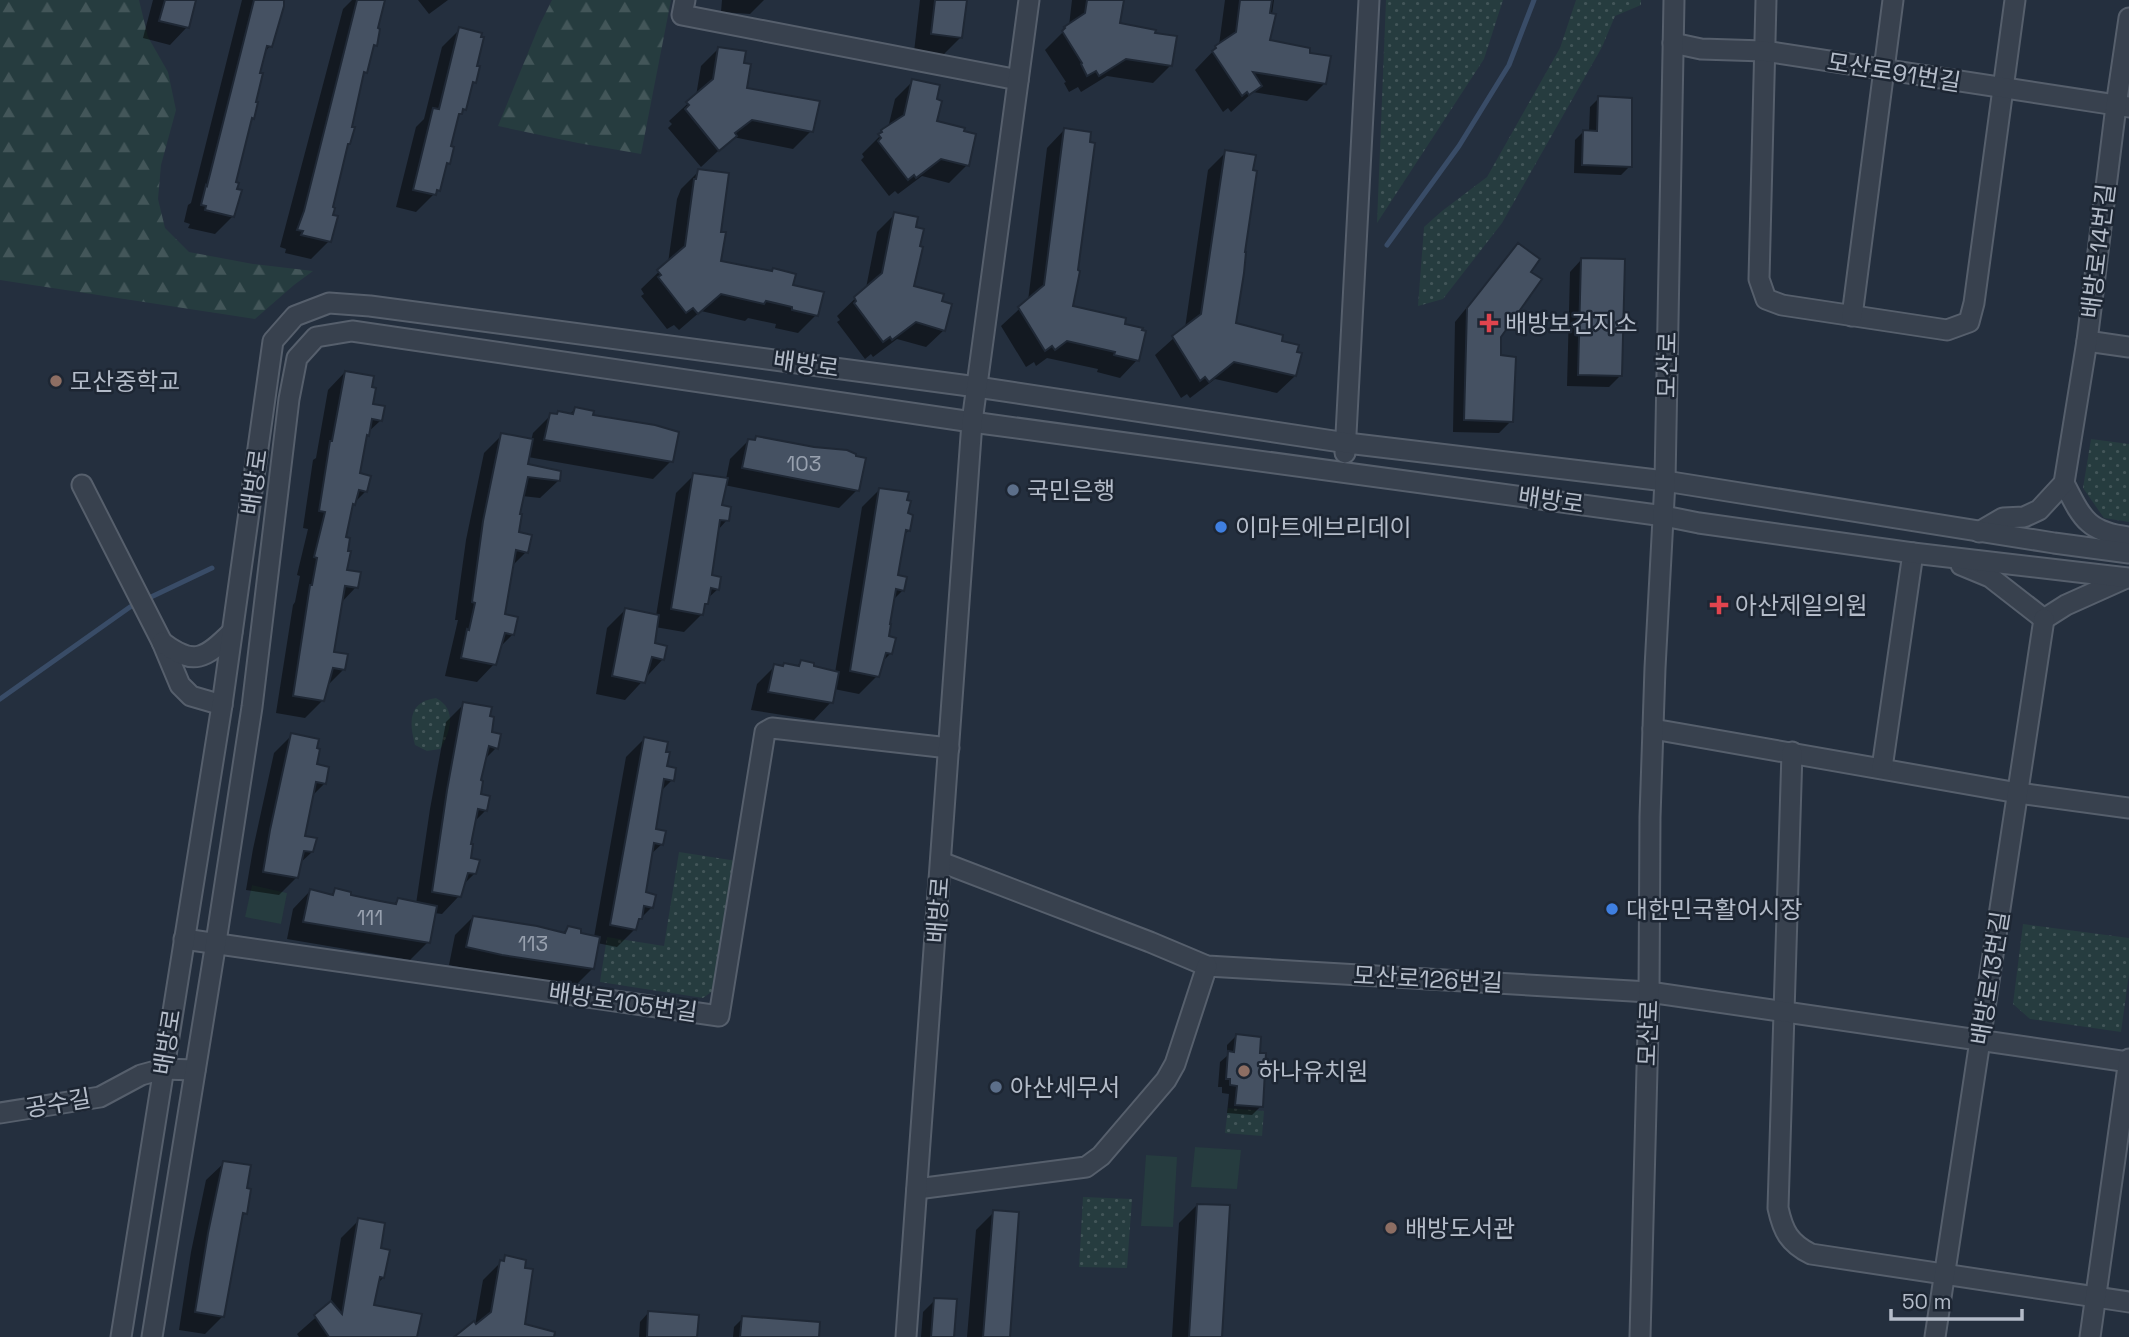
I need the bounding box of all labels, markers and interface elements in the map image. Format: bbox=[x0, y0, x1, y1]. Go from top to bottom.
street label: 모산로91번길 bbox=[1825, 46, 1963, 98]
street label: 배방로14번길 bbox=[2074, 182, 2122, 320]
place label: 배방보건지소 bbox=[1505, 308, 1637, 339]
marker: 배방보건지소 bbox=[1479, 313, 1499, 333]
street label: 모산로 bbox=[1651, 332, 1683, 398]
street label: 배방로 bbox=[771, 344, 841, 384]
place label: 모산중학교 bbox=[70, 366, 180, 397]
marker: 모산중학교 bbox=[48, 373, 64, 389]
street label: 배방로 bbox=[234, 447, 274, 517]
house number: 103 bbox=[787, 450, 821, 477]
place label: 국민은행 bbox=[1027, 475, 1115, 506]
street label: 배방로 bbox=[1516, 480, 1586, 520]
marker: 국민은행 bbox=[1005, 482, 1021, 498]
place label: 이마트에브리데이 bbox=[1235, 512, 1412, 543]
marker: 이마트에브리데이 bbox=[1213, 519, 1229, 535]
place label: 아산제일의원 bbox=[1735, 590, 1867, 621]
marker: 아산제일의원 bbox=[1709, 595, 1729, 615]
street label: 배방로 bbox=[920, 876, 956, 944]
place label: 대한민국활어시장 bbox=[1626, 894, 1803, 925]
marker: 대한민국활어시장 bbox=[1604, 901, 1620, 917]
house number: 111 bbox=[357, 904, 383, 931]
street label: 배방로13번길 bbox=[1964, 909, 2016, 1047]
house number: 113 bbox=[518, 930, 548, 957]
street label: 모산로126번길 bbox=[1352, 960, 1504, 998]
street label: 배방로105번길 bbox=[546, 976, 700, 1028]
street label: 모산로 bbox=[1631, 999, 1665, 1067]
street label: 배방로 bbox=[147, 1007, 187, 1077]
place label: 하나유치원 bbox=[1258, 1056, 1368, 1087]
marker: 하나유치원 bbox=[1236, 1063, 1252, 1079]
place label: 아산세무서 bbox=[1010, 1072, 1120, 1103]
marker: 아산세무서 bbox=[988, 1079, 1004, 1095]
street label: 공수길 bbox=[23, 1082, 93, 1124]
place label: 배방도서관 bbox=[1405, 1213, 1515, 1244]
marker: 배방도서관 bbox=[1383, 1220, 1399, 1236]
scale bar bbox=[1891, 1278, 2022, 1322]
text: 50 m bbox=[1902, 1288, 1952, 1315]

